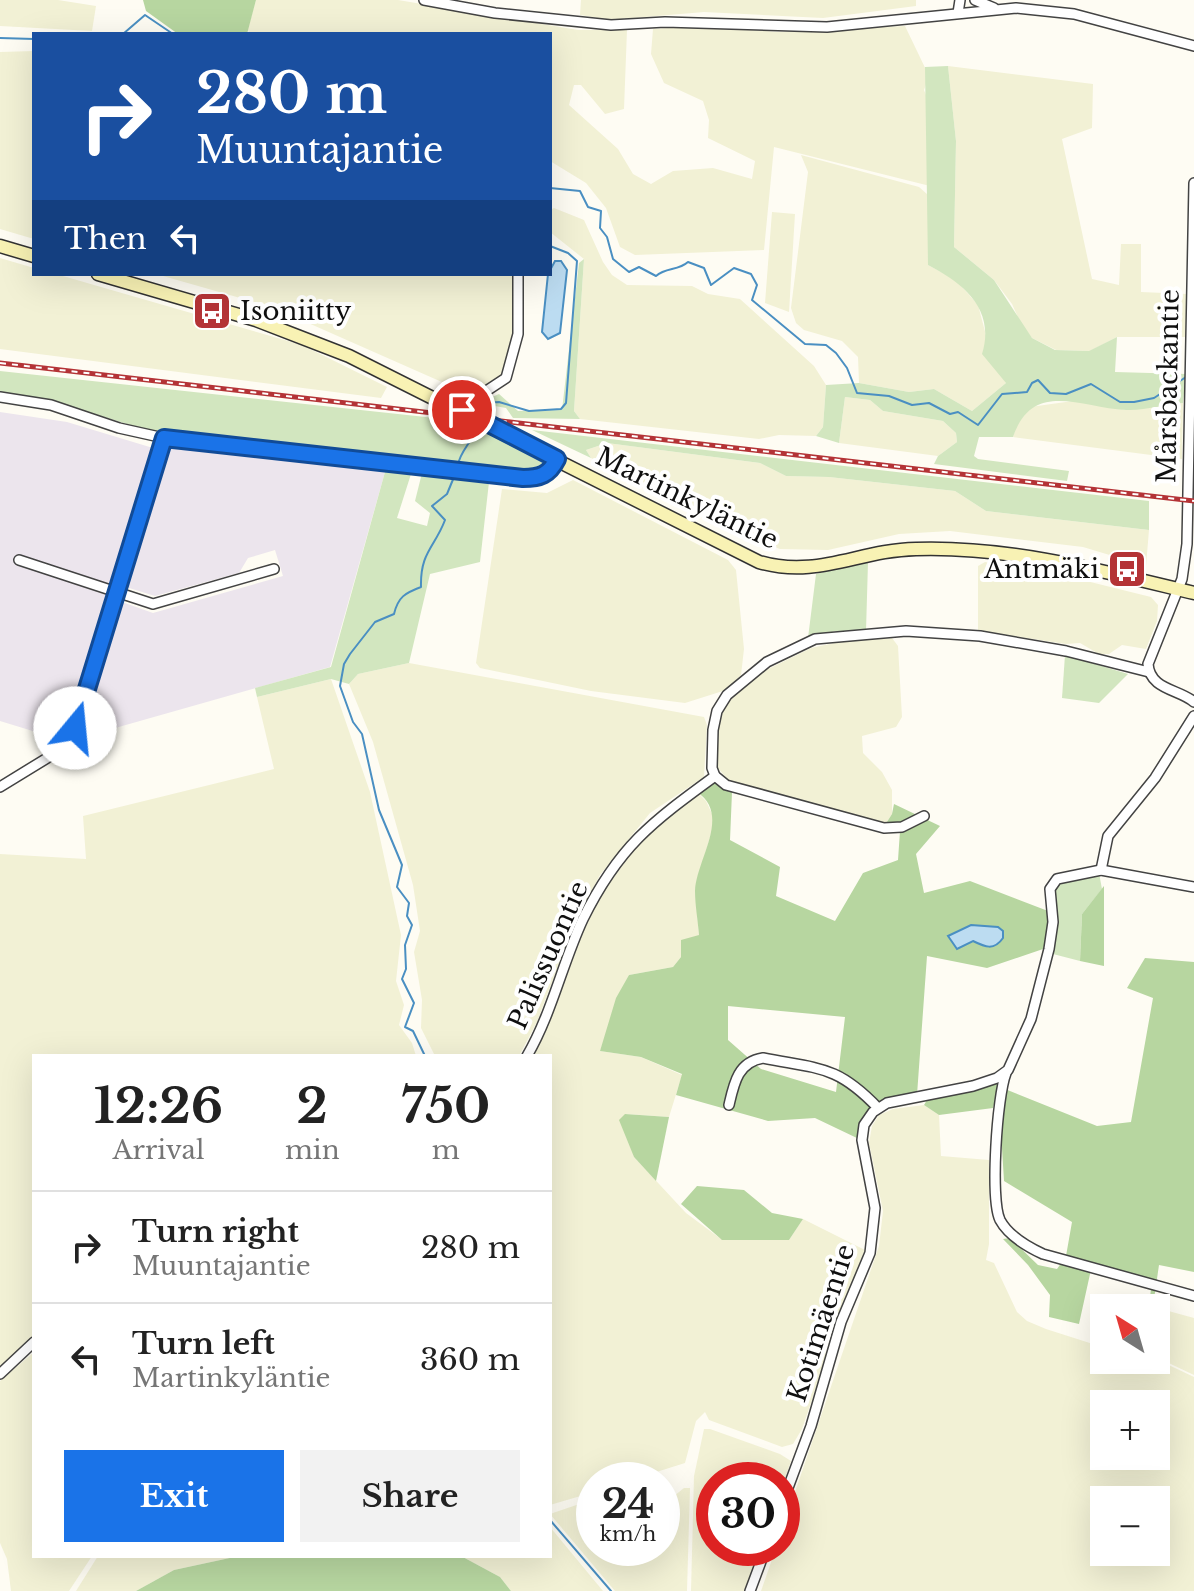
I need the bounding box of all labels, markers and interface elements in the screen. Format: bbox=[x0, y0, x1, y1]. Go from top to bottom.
text: 280 m bbox=[196, 59, 387, 128]
icon: right bbox=[64, 64, 168, 168]
text: Muuntajantie bbox=[196, 128, 443, 173]
icon: left bbox=[163, 216, 207, 260]
text: Then bbox=[64, 220, 147, 257]
street label: Mårsbackantie bbox=[1150, 289, 1186, 483]
bus stop icon: Isoniitty bbox=[191, 290, 233, 332]
place label: Isoniitty bbox=[240, 295, 352, 327]
pin bbox=[428, 376, 496, 444]
icon: arrive bbox=[440, 388, 484, 432]
street label: Martinkyläntie bbox=[591, 440, 783, 556]
bus stop icon: Antmäki bbox=[1106, 548, 1148, 590]
place label: Antmäki bbox=[983, 553, 1099, 585]
position arrow bbox=[33, 686, 117, 770]
street label: Palissuontie bbox=[501, 876, 595, 1034]
text: 12:26 bbox=[94, 1076, 223, 1136]
text: 2 bbox=[297, 1076, 328, 1136]
text: 750 bbox=[401, 1076, 490, 1136]
text: Arrival bbox=[112, 1134, 204, 1166]
text: min bbox=[285, 1134, 340, 1166]
text: m bbox=[432, 1134, 460, 1166]
text: Turn right bbox=[132, 1213, 299, 1250]
icon: right bbox=[64, 1225, 108, 1269]
text: 280 m bbox=[421, 1229, 520, 1266]
street label: Kotimäentie bbox=[780, 1240, 862, 1406]
text: Muuntajantie bbox=[132, 1250, 311, 1282]
north arrow bbox=[1090, 1294, 1170, 1374]
map controls bbox=[1090, 1294, 1170, 1566]
text: Turn left bbox=[132, 1325, 275, 1362]
icon: left bbox=[64, 1337, 108, 1381]
text: 360 m bbox=[420, 1341, 520, 1378]
text: Martinkyläntie bbox=[132, 1362, 331, 1394]
button: + bbox=[1090, 1390, 1170, 1470]
button: Exit bbox=[64, 1450, 284, 1542]
button: Share bbox=[300, 1450, 520, 1542]
speed limit sign: 30 bbox=[696, 1462, 800, 1566]
text: 24 bbox=[602, 1479, 654, 1529]
button: − bbox=[1090, 1486, 1170, 1566]
text: km/h bbox=[600, 1522, 656, 1546]

